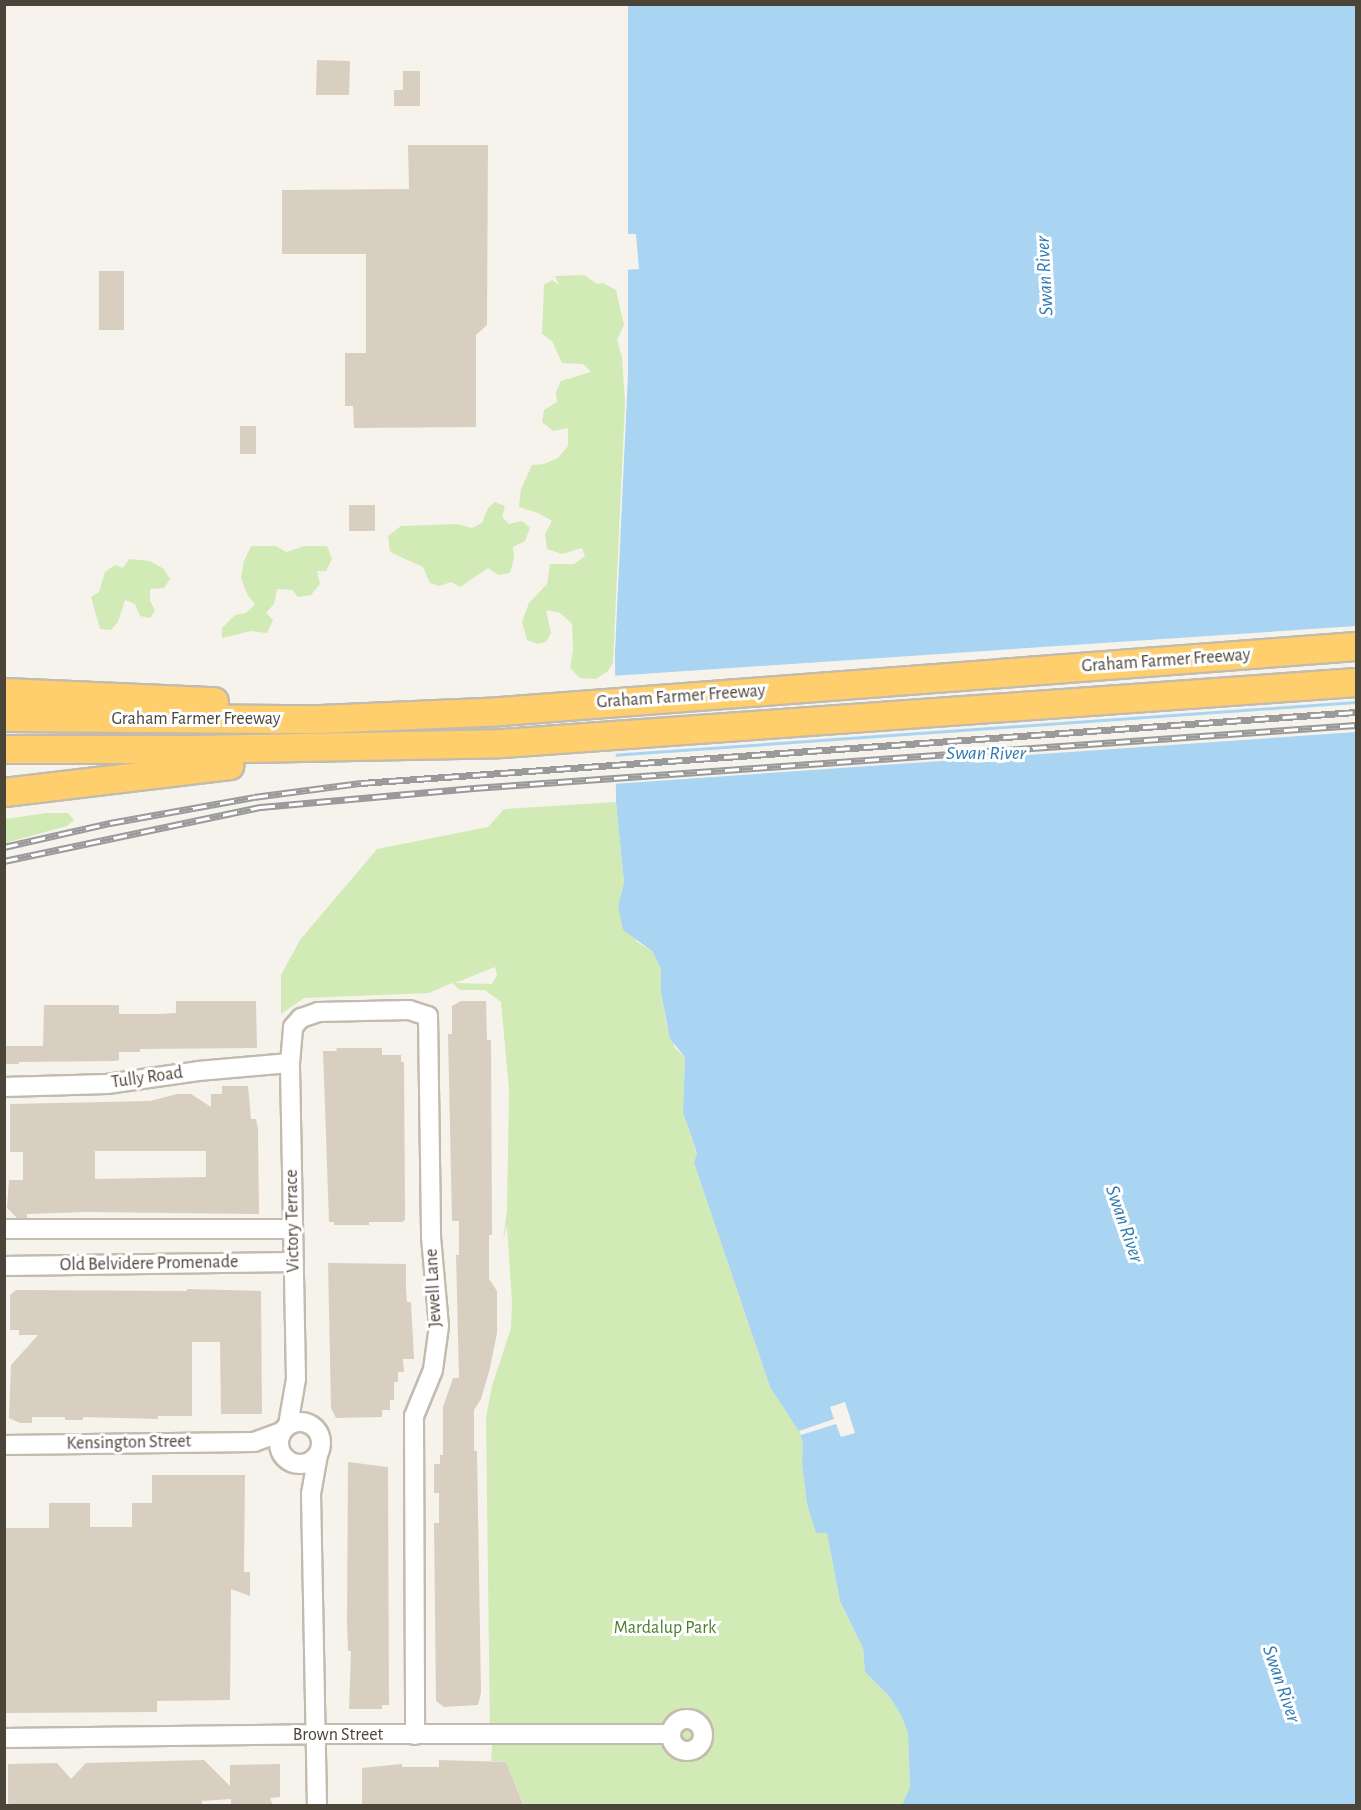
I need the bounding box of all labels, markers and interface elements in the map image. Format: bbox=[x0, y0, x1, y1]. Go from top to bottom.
water label: Swan River bbox=[1031, 235, 1059, 317]
street label: Graham Farmer Freeway bbox=[1081, 644, 1251, 678]
street label: Graham Farmer Freeway bbox=[596, 680, 766, 714]
street label: Graham Farmer Freeway bbox=[111, 708, 281, 730]
water label: Swan River bbox=[946, 741, 1026, 765]
street label: Tully Road bbox=[110, 1062, 184, 1094]
street label: Victory Terrace bbox=[281, 1169, 305, 1273]
water label: Swan River bbox=[1100, 1182, 1148, 1266]
street label: Jewell Lane bbox=[421, 1248, 447, 1328]
street label: Old Belvidere Promenade bbox=[60, 1252, 238, 1276]
street label: Kensington Street bbox=[66, 1431, 192, 1455]
park label: Mardalup Park bbox=[614, 1617, 716, 1639]
water label: Swan River bbox=[1257, 1642, 1305, 1726]
street label: Brown Street bbox=[293, 1724, 383, 1746]

